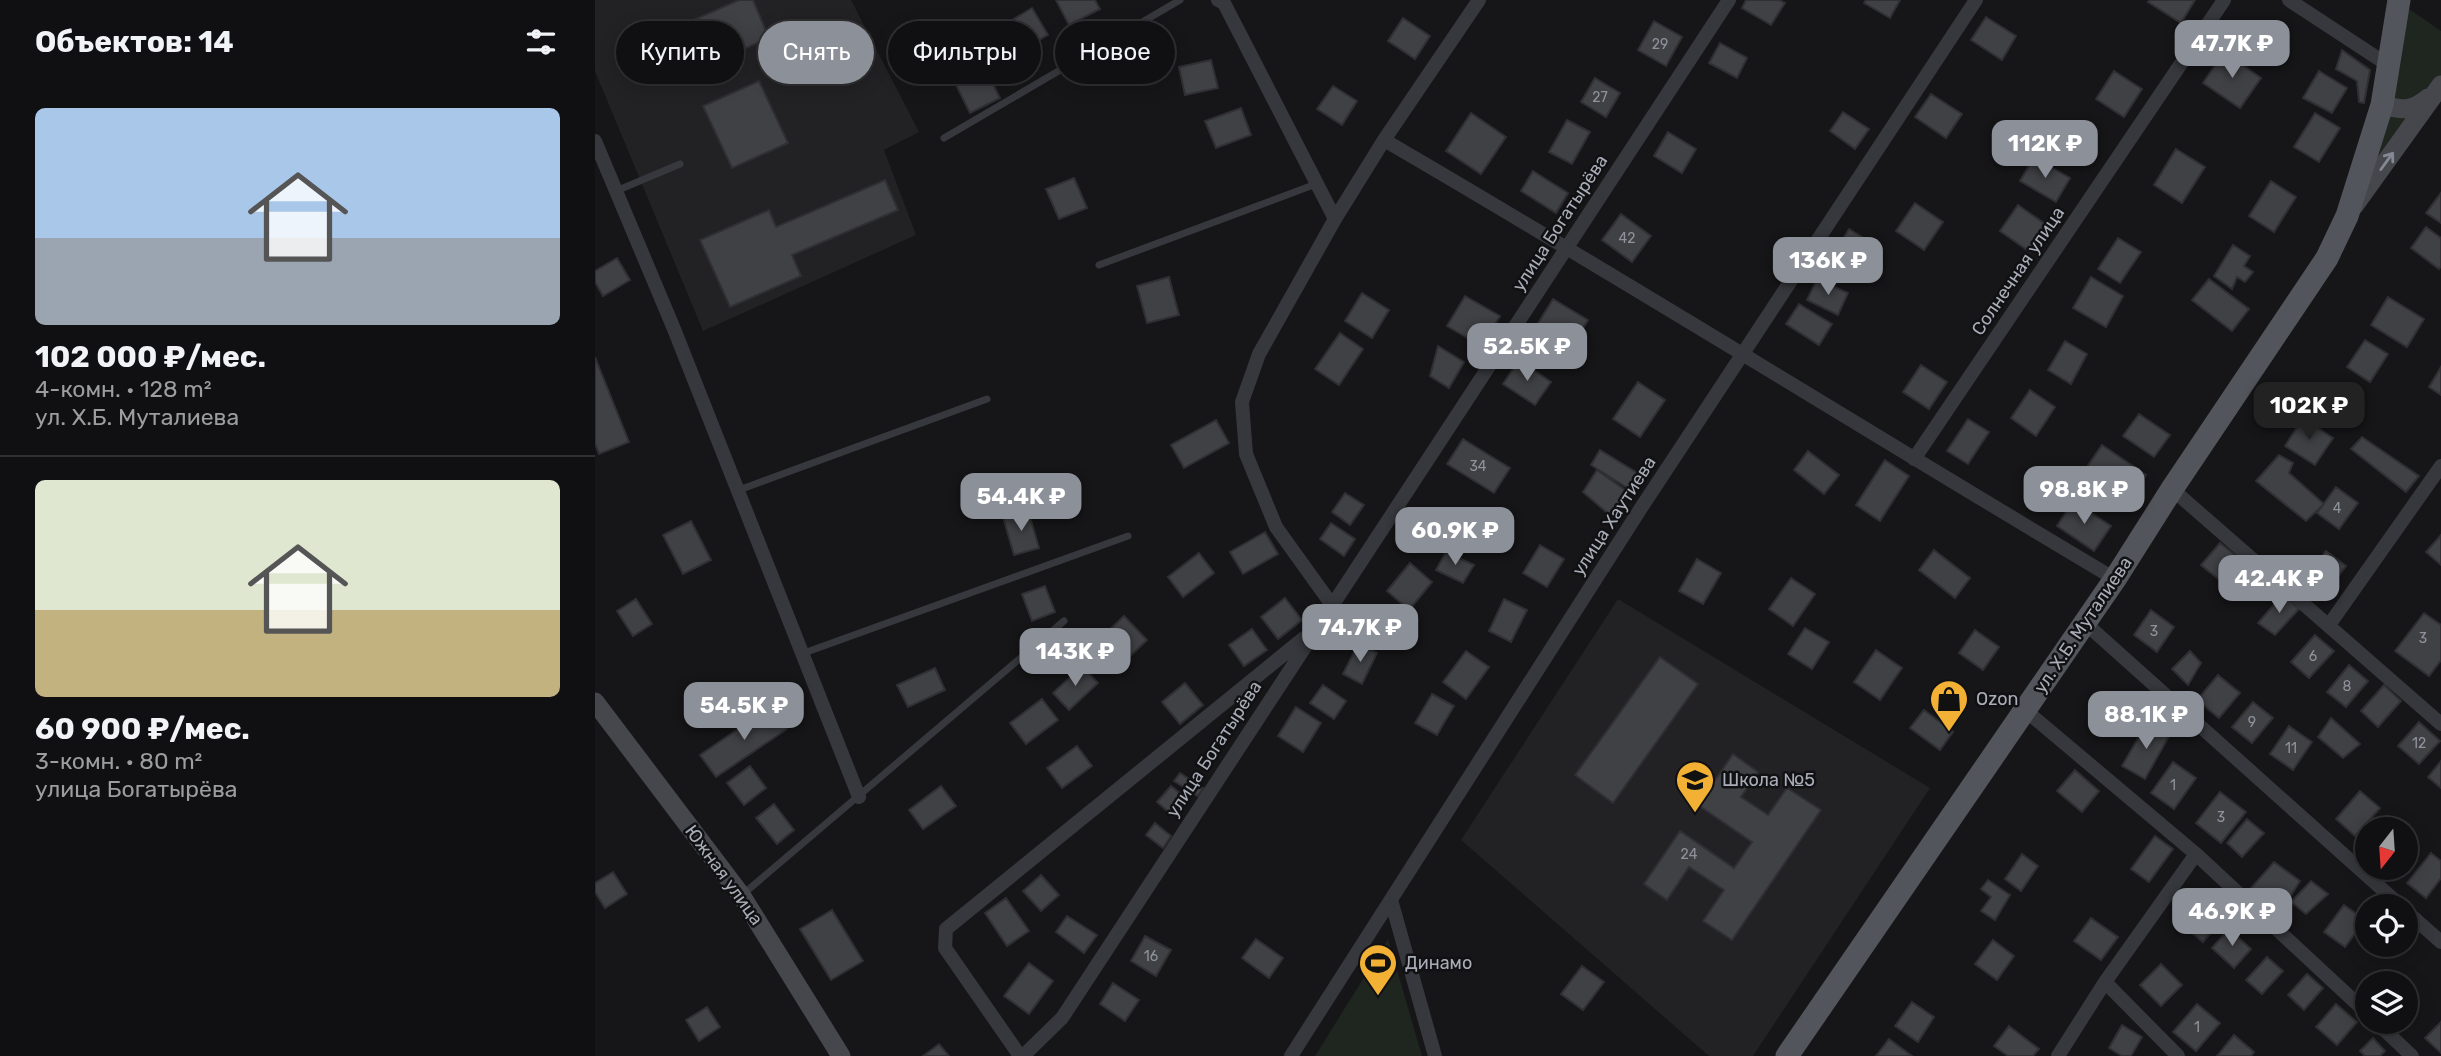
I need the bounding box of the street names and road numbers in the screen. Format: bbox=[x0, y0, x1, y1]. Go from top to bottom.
street label: улица Богатырёва bbox=[1508, 151, 1612, 295]
street label: Солнечная улица bbox=[1967, 202, 2069, 340]
street label: улица Хаутиева bbox=[1567, 452, 1661, 580]
street label: ул. Х.Б. Муталиева bbox=[2029, 553, 2137, 697]
street label: улица Богатырёва bbox=[1162, 677, 1266, 821]
street label: Южная улица bbox=[680, 821, 768, 929]

